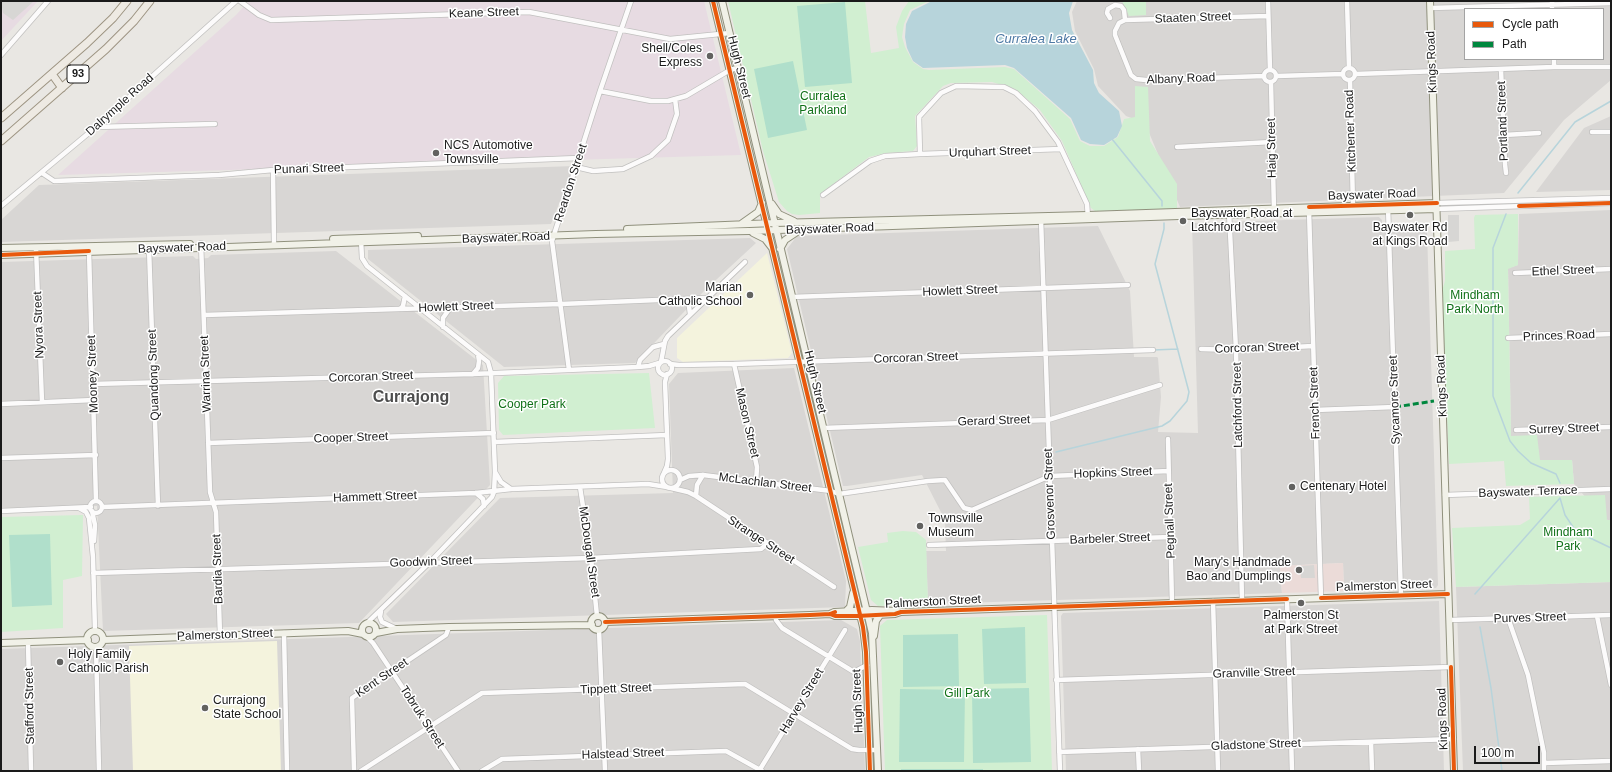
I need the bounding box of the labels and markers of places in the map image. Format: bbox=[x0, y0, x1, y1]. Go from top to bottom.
place label: Shell/Coles Express bbox=[641, 42, 702, 70]
marker: Shell/Coles Express bbox=[705, 51, 715, 61]
place label: NCS Automotive Townsville bbox=[444, 139, 533, 167]
marker: NCS Automotive Townsville bbox=[431, 148, 441, 158]
place label: Bayswater Road at Latchford Street bbox=[1191, 207, 1292, 235]
marker: Bayswater Rd at Kings Road bbox=[1405, 210, 1415, 220]
marker: Bayswater Road at Latchford Street bbox=[1178, 216, 1188, 226]
place label: Bayswater Rd at Kings Road bbox=[1372, 221, 1448, 249]
place label: Marian Catholic School bbox=[659, 281, 742, 309]
marker: Marian Catholic School bbox=[745, 290, 755, 300]
place label: Centenary Hotel bbox=[1300, 480, 1387, 494]
marker: Centenary Hotel bbox=[1287, 482, 1297, 492]
place label: Townsville Museum bbox=[928, 512, 983, 540]
marker: Townsville Museum bbox=[915, 521, 925, 531]
place label: Mary's Handmade Bao and Dumplings bbox=[1186, 556, 1291, 584]
marker: Mary's Handmade Bao and Dumplings bbox=[1294, 565, 1304, 575]
marker: Palmerston St at Park Street bbox=[1296, 598, 1306, 608]
place label: Palmerston St at Park Street bbox=[1263, 609, 1339, 637]
place label: Holy Family Catholic Parish bbox=[68, 648, 149, 676]
marker: Holy Family Catholic Parish bbox=[55, 657, 65, 667]
place label: Currajong State School bbox=[213, 694, 281, 722]
marker: Currajong State School bbox=[200, 703, 210, 713]

